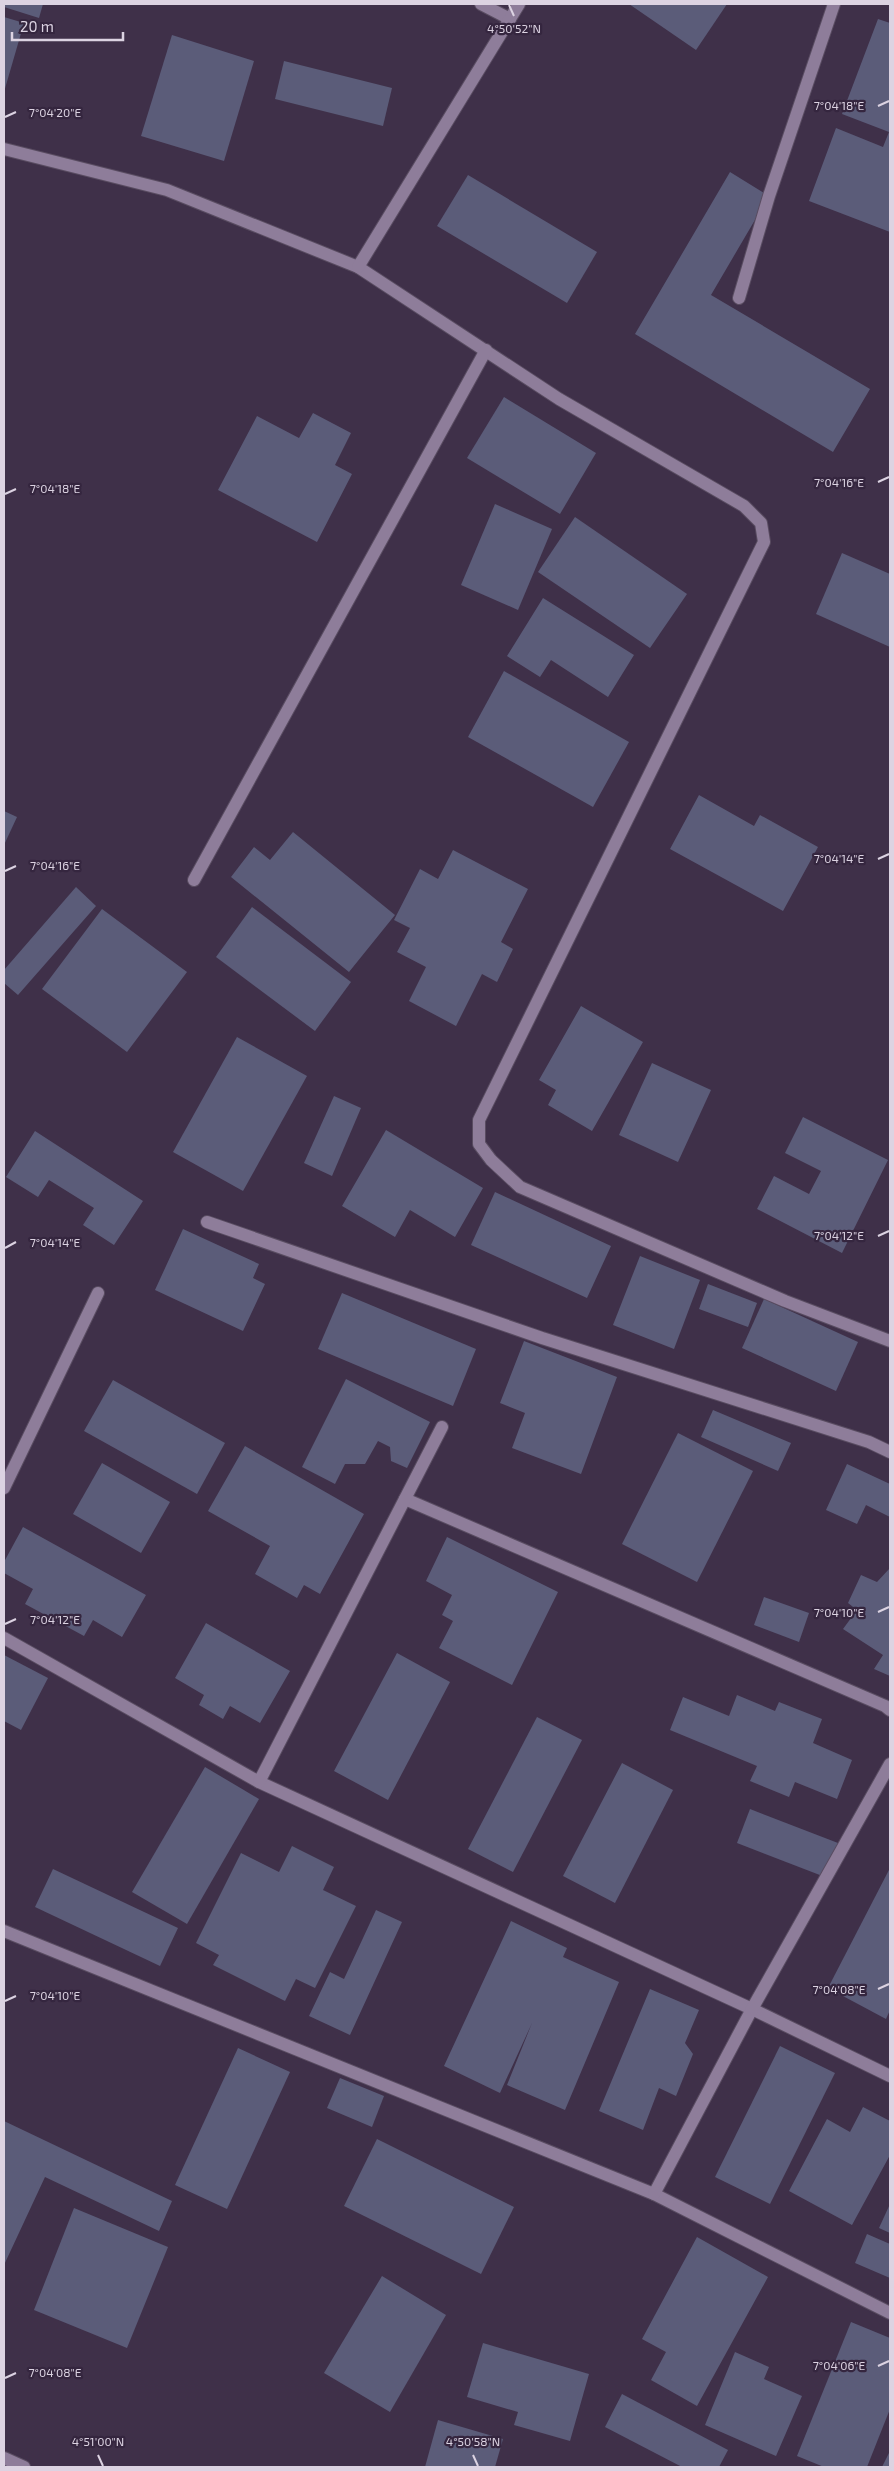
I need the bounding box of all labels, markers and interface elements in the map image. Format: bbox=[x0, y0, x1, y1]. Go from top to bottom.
scale bar bbox=[12, 10, 124, 42]
text: 20 m bbox=[20, 17, 54, 35]
text: 4°50'52"N bbox=[487, 21, 541, 35]
text: 7°04'18"E bbox=[814, 98, 865, 112]
text: 7°04'20"E bbox=[29, 105, 82, 119]
text: 7°04'16"E bbox=[814, 475, 864, 489]
text: 7°04'18"E bbox=[30, 481, 81, 495]
text: 7°04'14"E bbox=[814, 851, 865, 865]
text: 7°04'16"E bbox=[30, 858, 80, 872]
text: 7°04'12"E bbox=[814, 1228, 864, 1242]
text: 7°04'14"E bbox=[30, 1235, 81, 1249]
text: 7°04'10"E bbox=[814, 1605, 865, 1619]
text: 7°04'12"E bbox=[30, 1612, 80, 1626]
text: 7°04'08"E bbox=[812, 1982, 866, 1996]
text: 7°04'10"E bbox=[30, 1988, 81, 2002]
text: 7°04'06"E bbox=[813, 2358, 866, 2372]
text: 7°04'08"E bbox=[28, 2365, 82, 2379]
text: 4°51'00"N bbox=[72, 2434, 124, 2448]
text: 4°50'58"N bbox=[446, 2434, 500, 2448]

